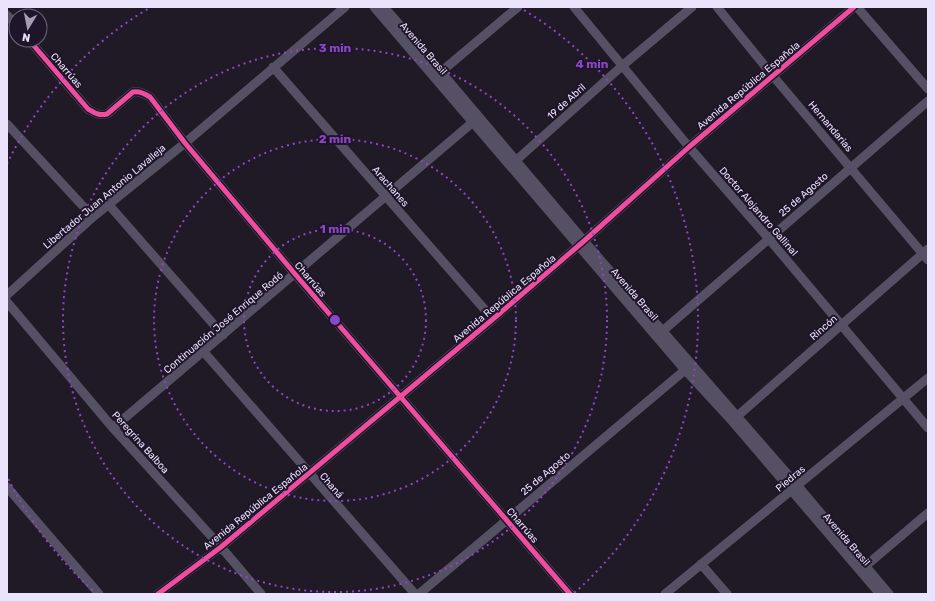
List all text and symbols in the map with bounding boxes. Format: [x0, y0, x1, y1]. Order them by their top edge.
north arrow [8, 8, 48, 48]
street label: Avenida Brasil [397, 20, 449, 77]
text: N [21, 30, 31, 44]
street label: Avenida República Española [695, 39, 802, 132]
text: 3 min [319, 41, 352, 55]
street label: Charrúas [48, 51, 85, 91]
text: 4 min [576, 57, 609, 71]
street label: 19 de Abril [545, 81, 588, 122]
street label: Hernandarias [806, 99, 855, 154]
text: 2 min [319, 132, 352, 146]
street label: Libertador Juan Antonio Lavalleja [41, 142, 168, 252]
street label: Arachanes [369, 164, 411, 209]
street label: Doctor Alejandro Gallinal [716, 165, 800, 259]
street label: 25 de Agosto [777, 170, 831, 219]
text: 1 min [320, 222, 351, 236]
street label: Avenida República Española [451, 252, 558, 345]
street label: Charrúas [292, 260, 329, 300]
street label: Avenida Brasil [608, 266, 660, 323]
street label: Continuación José Enrique Rodó [162, 269, 286, 376]
centre of rings [328, 313, 342, 327]
street label: Rincón [808, 313, 840, 343]
street label: Peregrina Balboa [109, 409, 171, 476]
street label: 25 de Agosto [518, 449, 573, 498]
street label: Avenida República Española [201, 461, 310, 553]
street label: Piedras [773, 463, 808, 495]
street label: Chaná [317, 470, 346, 501]
street label: Charrúas [504, 506, 541, 546]
street label: Avenida Brasil [820, 511, 872, 568]

